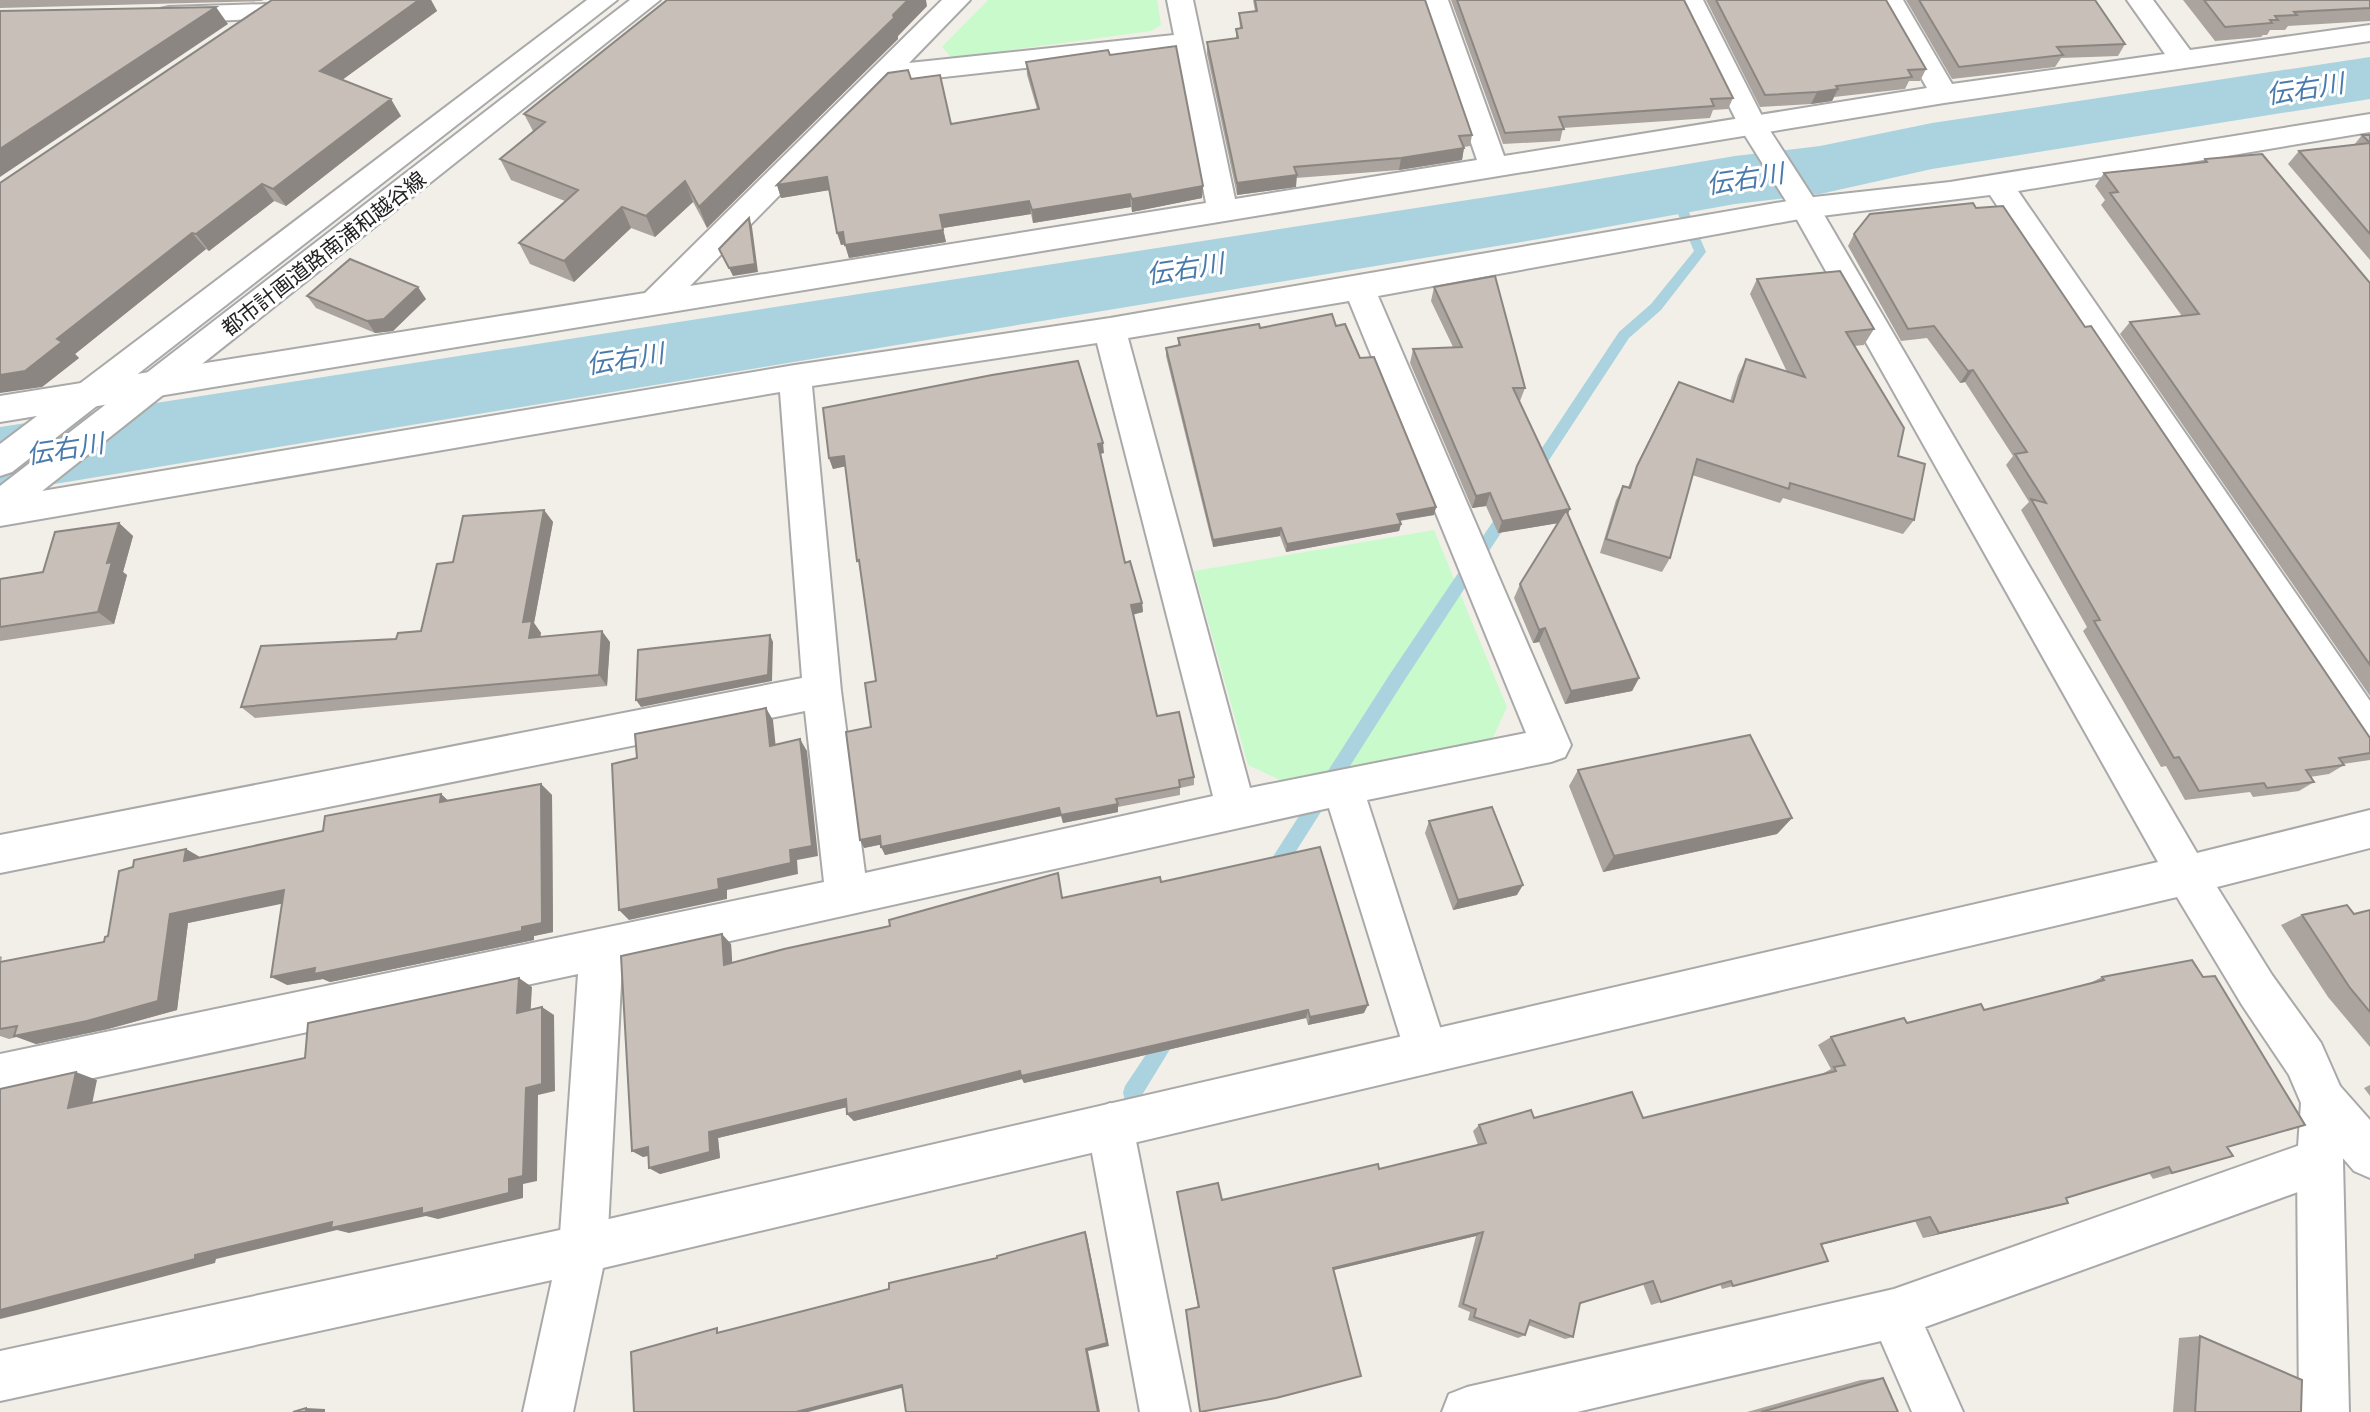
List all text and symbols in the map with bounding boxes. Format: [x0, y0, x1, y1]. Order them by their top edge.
water label: 伝右川 [2264, 66, 2349, 112]
water label: 伝右川 [1704, 156, 1789, 202]
street label: 都市計画道路南浦和越谷線 [216, 165, 432, 343]
water label: 伝右川 [1144, 246, 1229, 292]
water label: 伝右川 [584, 336, 669, 382]
water label: 伝右川 [24, 426, 109, 472]

